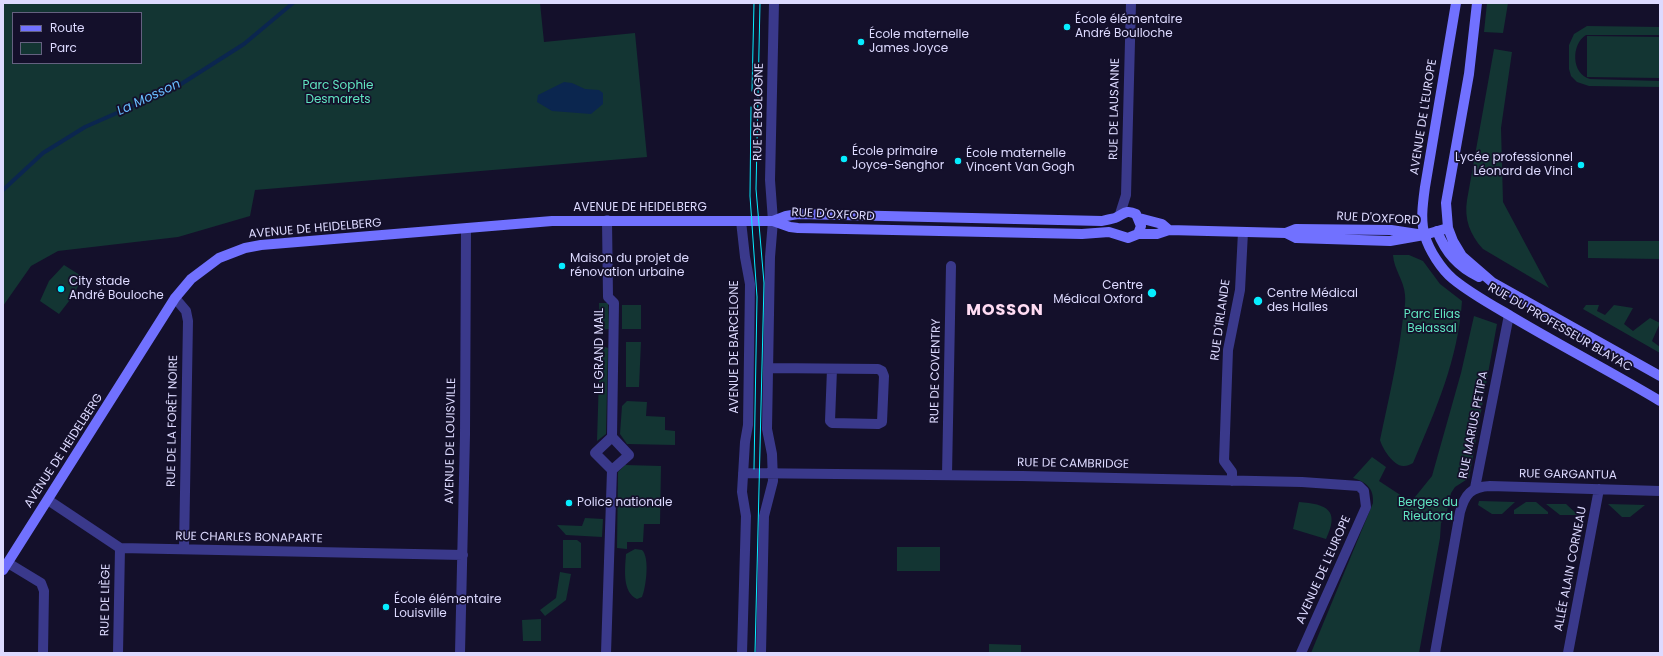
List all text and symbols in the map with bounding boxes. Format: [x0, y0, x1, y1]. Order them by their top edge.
legend [12, 12, 142, 64]
place label: École élémentaire André Boulloche [1075, 13, 1182, 41]
text: Route [50, 19, 84, 36]
marker: École élémentaire André Boulloche [1062, 22, 1072, 32]
place label: École maternelle James Joyce [869, 28, 969, 56]
marker: École maternelle James Joyce [856, 37, 866, 47]
text: Parc [50, 39, 77, 56]
street label: RUE DE LAUSANNE [1107, 58, 1123, 160]
street label: AVENUE DE L'EUROPE [1408, 58, 1440, 176]
street label: RUE DE BOLOGNE [751, 63, 767, 161]
water label: La Mosson [115, 77, 183, 119]
park label: Parc Sophie Desmarets [303, 79, 373, 107]
place label: École primaire Joyce-Senghor [852, 145, 944, 173]
place label: École maternelle Vincent Van Gogh [966, 147, 1075, 175]
place label: Lycée professionnel Léonard de Vinci [1455, 151, 1573, 179]
marker: École primaire Joyce-Senghor [839, 154, 849, 164]
marker: École maternelle Vincent Van Gogh [953, 156, 963, 166]
marker: Lycée professionnel Léonard de Vinci [1576, 160, 1586, 170]
street label: AVENUE DE HEIDELBERG [573, 201, 707, 215]
street label: RUE D'OXFORD [791, 206, 875, 224]
street label: RUE D'OXFORD [1336, 210, 1420, 228]
street label: AVENUE DE HEIDELBERG [248, 216, 382, 242]
place label: Maison du projet de rénovation urbaine [570, 252, 689, 280]
marker: Maison du projet de rénovation urbaine [557, 261, 567, 271]
place label: City stade André Bouloche [69, 275, 164, 303]
place label: Centre Médical Oxford [1053, 279, 1143, 307]
street label: RUE D'IRLANDE [1208, 279, 1234, 361]
street label: AVENUE DE BARCELONE [728, 280, 742, 414]
street label: RUE DU PROFESSEUR BLAYAC [1485, 281, 1635, 375]
marker: City stade André Bouloche [56, 284, 66, 294]
marker: Centre Médical Oxford [1146, 287, 1158, 299]
place label: Centre Médical des Halles [1267, 287, 1358, 315]
marker: Centre Médical des Halles [1252, 295, 1264, 307]
district label: MOSSON [966, 301, 1044, 321]
street label: LE GRAND MAIL [593, 308, 607, 394]
park label: Parc Elias Belassal [1404, 308, 1460, 336]
street label: RUE DE COVENTRY [928, 318, 944, 424]
street label: RUE DE LA FORÊT NOIRE [165, 355, 181, 487]
street label: RUE MARIUS PETIPA [1456, 370, 1492, 480]
street label: AVENUE DE LOUISVILLE [443, 378, 459, 504]
street label: AVENUE DE HEIDELBERG [22, 391, 106, 511]
street label: RUE DE CAMBRIDGE [1017, 456, 1129, 472]
street label: RUE GARGANTUA [1519, 467, 1617, 483]
place label: Police nationale [577, 496, 672, 510]
park label: Berges du Rieutord [1398, 496, 1458, 524]
marker: Police nationale [564, 498, 574, 508]
street label: ALLÉE ALAIN CORNEAU [1552, 505, 1590, 633]
street label: AVENUE DE L'EUROPE [1294, 514, 1354, 626]
street label: RUE CHARLES BONAPARTE [175, 530, 323, 546]
street label: RUE DE LIÈGE [98, 564, 114, 636]
place label: École élémentaire Louisville [394, 593, 501, 621]
marker: École élémentaire Louisville [381, 602, 391, 612]

